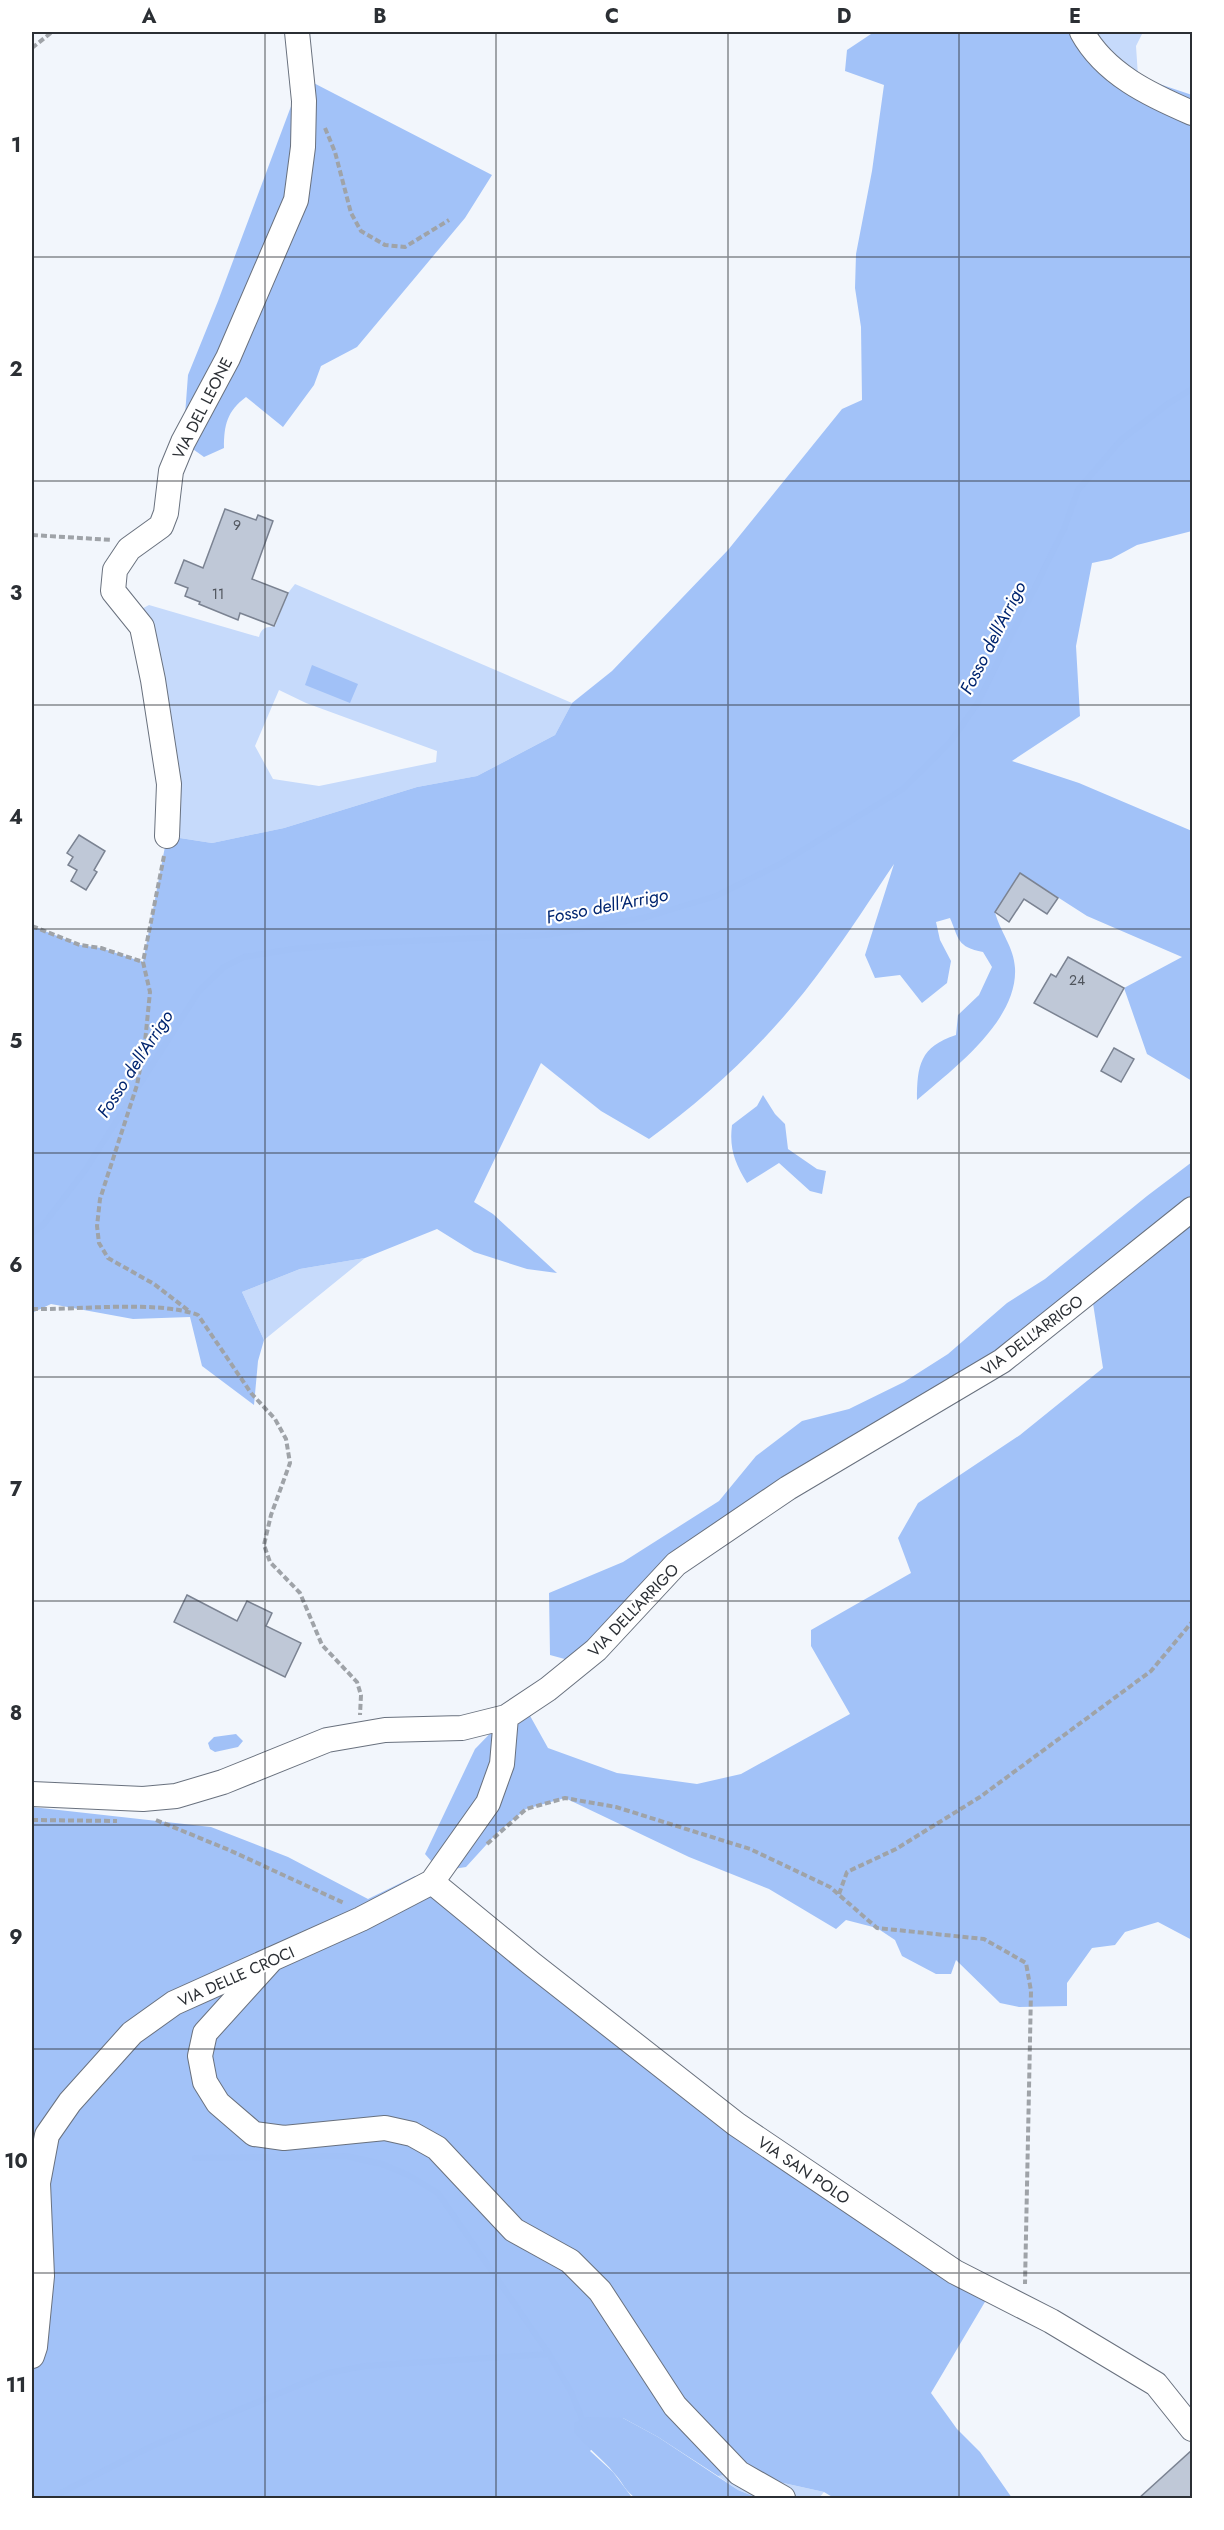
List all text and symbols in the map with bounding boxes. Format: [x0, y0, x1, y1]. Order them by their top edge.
text: A [141, 2, 157, 31]
text: B [373, 2, 387, 31]
text: C [605, 2, 619, 31]
text: D [837, 2, 851, 31]
text: E [1069, 2, 1081, 31]
text: 1 [11, 131, 21, 160]
street label: VIA DEL LEONE [167, 353, 238, 463]
text: 2 [9, 355, 23, 384]
house number: 9 [233, 515, 241, 535]
water label: Fosso dell'Arrigo [953, 577, 1033, 699]
text: 3 [10, 579, 22, 608]
house number: 11 [212, 584, 224, 604]
text: 4 [9, 803, 23, 832]
water label: Fosso dell'Arrigo [544, 881, 671, 931]
house number: 24 [1069, 970, 1085, 990]
water label: Fosso dell'Arrigo [90, 1005, 180, 1123]
text: 5 [10, 1027, 23, 1056]
text: 6 [9, 1251, 23, 1280]
street label: VIA DELL'ARRIGO [977, 1289, 1088, 1381]
text: 7 [10, 1475, 23, 1504]
street label: VIA DELL'ARRIGO [583, 1558, 684, 1662]
text: 8 [10, 1699, 22, 1728]
text: 9 [9, 1923, 23, 1952]
street label: VIA DELLE CROCI [174, 1941, 298, 2012]
street label: VIA SAN POLO [753, 2131, 855, 2210]
text: 10 [4, 2147, 28, 2176]
text: 11 [6, 2371, 26, 2400]

